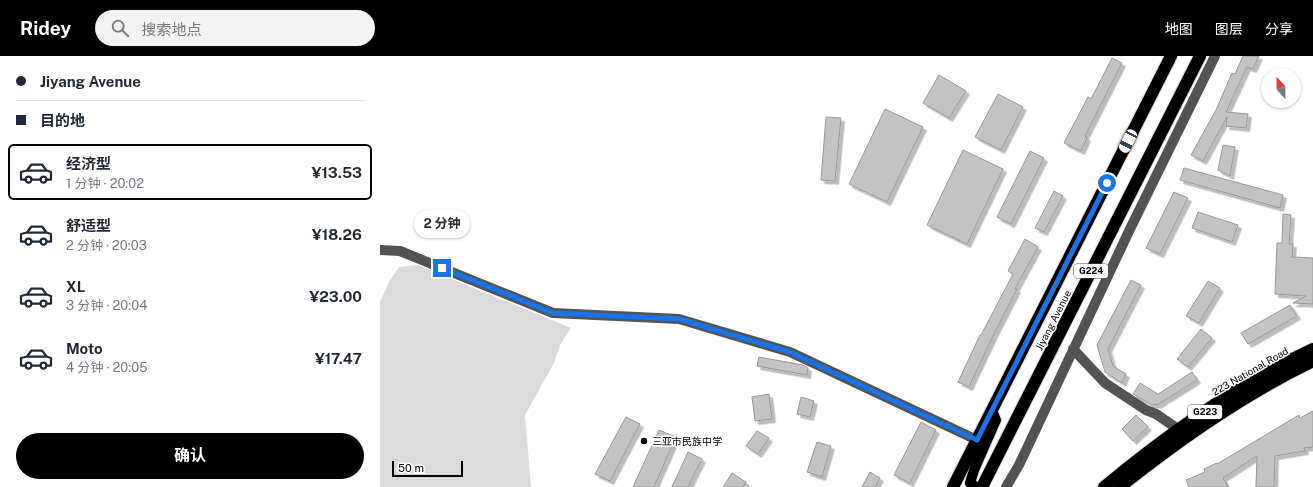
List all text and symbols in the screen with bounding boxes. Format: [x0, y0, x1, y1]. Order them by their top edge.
search box [95, 10, 375, 46]
text: Ridey [20, 17, 71, 39]
icon: search [109, 17, 131, 39]
text: 搜索地点 [141, 21, 201, 38]
text: 地图 [1165, 21, 1193, 37]
text: 图层 [1215, 21, 1243, 37]
text: 分享 [1265, 21, 1293, 37]
north arrow [1261, 68, 1301, 108]
map controls [1261, 68, 1301, 108]
text: Jiyang Avenue [40, 73, 141, 90]
text: 目的地 [40, 112, 85, 129]
car [1117, 128, 1139, 154]
icon: car [18, 154, 54, 190]
text: 经济型 [66, 155, 111, 172]
text: ¥13.53 [312, 164, 362, 181]
route start [1098, 174, 1116, 192]
text: 1 分钟 · 20:02 [66, 176, 144, 191]
callout: 2 分钟 [414, 210, 470, 238]
icon: car [18, 216, 54, 252]
text: 2 分钟 [423, 216, 461, 231]
text: 舒适型 [66, 217, 111, 234]
text: ¥18.26 [312, 226, 362, 243]
text: 2 分钟 · 20:03 [66, 238, 147, 253]
route end [433, 259, 451, 277]
road number: G224 [1074, 264, 1108, 278]
icon: car [18, 278, 54, 314]
text: XL [66, 278, 85, 295]
text: ¥23.00 [309, 288, 362, 305]
street label: Jiyang Avenue [1033, 288, 1073, 352]
text: 3 分钟 · 20:04 [66, 298, 147, 313]
icon: car [18, 340, 54, 376]
text: Moto [66, 340, 103, 357]
street label: 223 National Road [1210, 344, 1290, 398]
text: ¥17.47 [315, 350, 362, 367]
text: 4 分钟 · 20:05 [66, 360, 147, 375]
road number: G223 [1188, 405, 1222, 419]
button: 确认 [16, 433, 364, 479]
place label: 三亚市民族中学 [652, 435, 722, 447]
marker: 三亚市民族中学 [639, 436, 649, 446]
scale bar [392, 459, 463, 478]
text: 50 m [398, 462, 424, 474]

